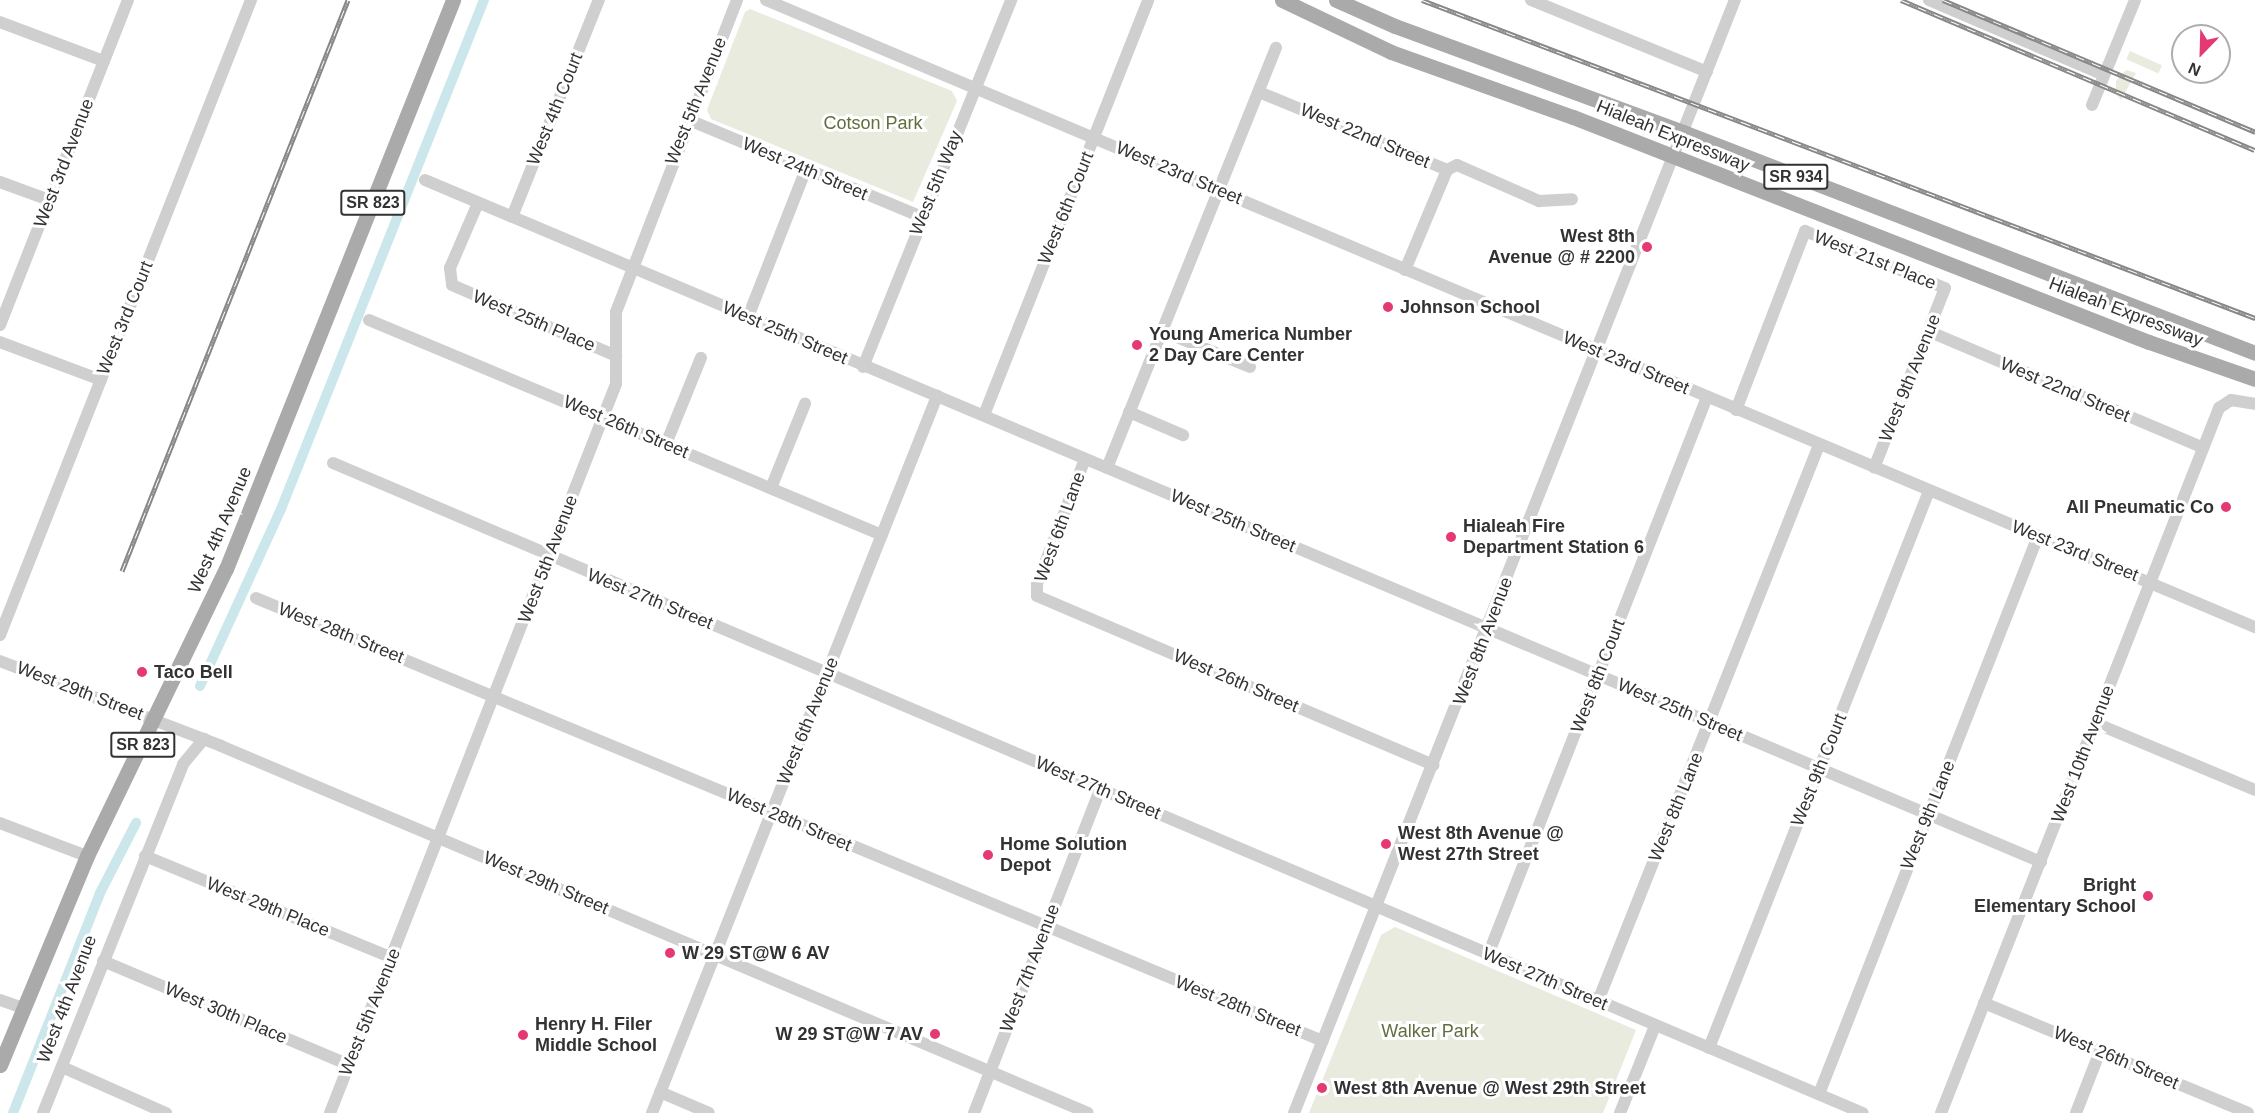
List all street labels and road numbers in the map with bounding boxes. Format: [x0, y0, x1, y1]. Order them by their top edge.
street label: West 5th Avenue [660, 34, 732, 168]
street label: West 4th Court [523, 49, 587, 169]
street label: West 3rd Avenue [29, 95, 99, 231]
street label: Hialeah Expressway [1593, 95, 1753, 177]
street label: West 22nd Street [1297, 99, 1433, 173]
street label: West 5th Way [905, 127, 967, 239]
street label: West 24th Street [739, 133, 871, 205]
street label: West 23rd Street [1113, 137, 1245, 209]
street label: West 6th Court [1034, 148, 1098, 268]
road number: SR 934 [1763, 164, 1829, 190]
road number: SR 823 [340, 190, 406, 216]
street label: West 21st Place [1811, 226, 1939, 294]
street label: West 3rd Court [92, 258, 158, 378]
street label: Hialeah Expressway [2046, 273, 2206, 351]
street label: West 25th Place [470, 286, 598, 356]
street label: West 25th Street [719, 297, 851, 369]
street label: West 9th Avenue [1874, 311, 1946, 445]
street label: West 23rd Street [1560, 327, 1692, 399]
street label: West 22nd Street [1997, 353, 2133, 427]
street label: West 26th Street [560, 391, 692, 463]
street label: West 4th Avenue [183, 463, 257, 597]
street label: West 6th Lane [1030, 469, 1090, 585]
street label: West 25th Street [1167, 485, 1299, 557]
street label: West 5th Avenue [513, 491, 583, 627]
street label: West 23rd Street [2008, 516, 2142, 586]
street label: West 27th Street [584, 564, 716, 634]
street label: West 8th Avenue [1448, 573, 1518, 709]
street label: West 28th Street [275, 598, 407, 668]
street label: West 8th Court [1566, 616, 1630, 736]
street label: West 26th Street [1170, 645, 1302, 717]
street label: West 6th Avenue [772, 654, 844, 788]
street label: West 29th Street [14, 657, 146, 725]
street label: West 25th Street [1614, 674, 1746, 746]
street label: West 10th Avenue [2047, 682, 2119, 826]
street label: West 9th Court [1787, 710, 1851, 830]
road number: SR 823 [110, 732, 176, 758]
street label: West 8th Lane [1644, 749, 1708, 865]
street label: West 27th Street [1032, 752, 1164, 824]
street label: West 9th Lane [1896, 757, 1960, 873]
street label: West 28th Street [723, 784, 855, 856]
street label: West 29th Street [480, 847, 612, 919]
street label: West 29th Place [203, 872, 333, 942]
street label: West 7th Avenue [995, 900, 1065, 1036]
street label: West 4th Avenue [32, 931, 102, 1067]
street label: West 27th Street [1479, 943, 1611, 1015]
street label: West 5th Avenue [334, 945, 406, 1079]
street label: West 28th Street [1172, 971, 1304, 1041]
street label: West 30th Place [162, 978, 290, 1048]
street label: West 26th Street [2050, 1022, 2182, 1094]

